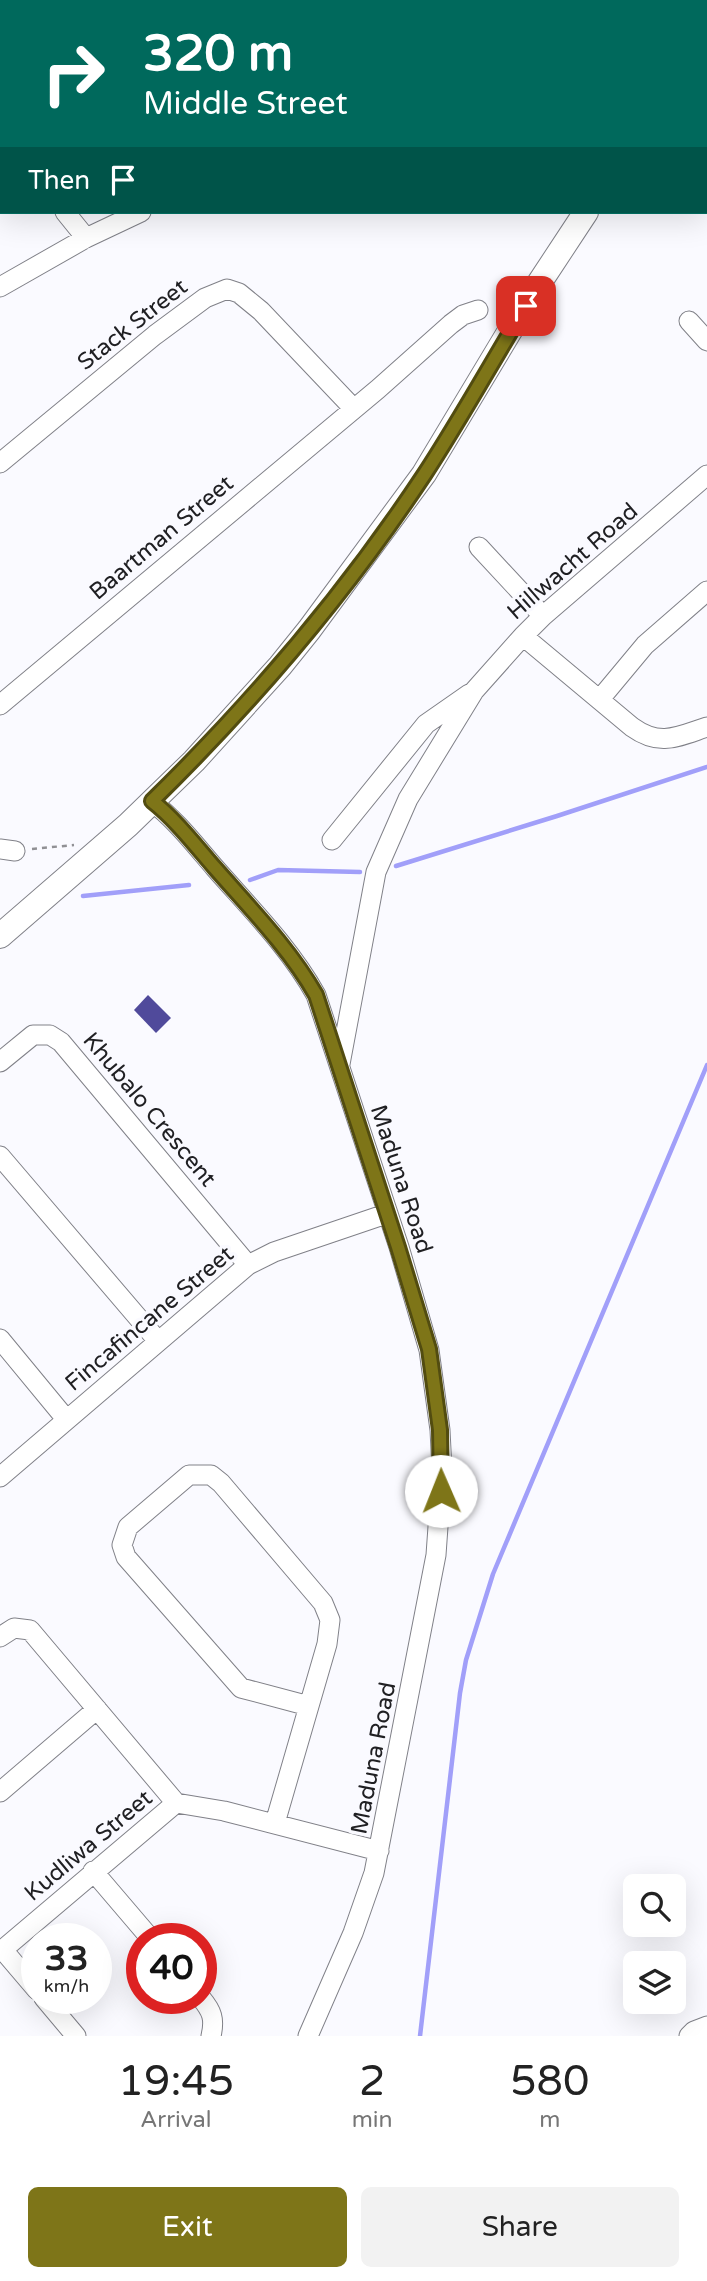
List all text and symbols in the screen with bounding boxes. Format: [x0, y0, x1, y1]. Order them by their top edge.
text: 320 m [143, 25, 293, 84]
icon: right [28, 28, 119, 119]
text: Middle Street [143, 85, 348, 123]
icon: arrive [104, 161, 142, 199]
text: Then [28, 165, 90, 196]
street label: Stack Street [72, 273, 193, 376]
pin [496, 276, 556, 336]
icon: arrive [507, 287, 545, 325]
street label: Baartman Street [84, 469, 239, 606]
street label: Hillwacht Road [502, 497, 644, 626]
street label: Khubalo Crescent [77, 1027, 222, 1193]
street label: Maduna Road [364, 1102, 438, 1257]
street label: Fincafincane Street [60, 1240, 240, 1397]
position arrow [404, 1454, 478, 1528]
street label: Maduna Road [346, 1680, 402, 1837]
street label: Kudliwa Street [19, 1784, 158, 1907]
map controls [623, 1874, 686, 2014]
button: search [623, 1874, 686, 1937]
speed limit sign: 40 [126, 1923, 217, 2014]
text: 33 [45, 1938, 88, 1980]
button: layers [623, 1951, 686, 2014]
text: km/h [44, 1975, 89, 1997]
text: 19:45 [118, 2056, 234, 2107]
text: 2 [359, 2056, 385, 2107]
text: 580 [510, 2056, 589, 2107]
text: Arrival [140, 2106, 211, 2134]
text: min [352, 2106, 393, 2134]
text: m [539, 2106, 560, 2134]
button: Exit [28, 2187, 347, 2267]
button: Share [361, 2187, 679, 2267]

